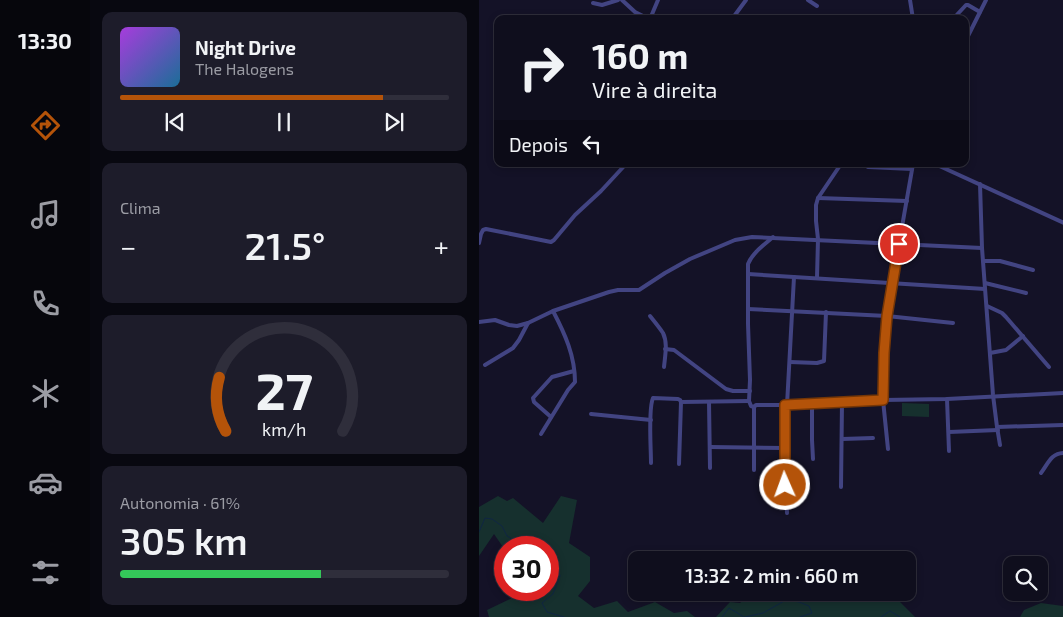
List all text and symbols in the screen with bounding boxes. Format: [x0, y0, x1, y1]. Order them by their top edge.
text: 13:30 [18, 27, 72, 53]
text: 160 m [592, 34, 688, 76]
icon: right [509, 35, 574, 100]
text: Night Drive [195, 36, 296, 59]
text: The Halogens [195, 59, 294, 78]
text: Vire à direita [592, 76, 717, 102]
icon: directions [28, 108, 63, 143]
icon: previous [161, 108, 189, 136]
icon: pause [270, 108, 298, 136]
icon: next [380, 108, 408, 136]
icon: left [578, 130, 606, 158]
text: Depois [509, 133, 568, 156]
icon: music [28, 197, 63, 232]
text: Clima [120, 198, 161, 217]
text: 21.5° [245, 222, 325, 268]
pin [878, 223, 920, 265]
text: − [120, 229, 136, 263]
text: + [434, 229, 449, 263]
icon: arrive [885, 230, 913, 258]
icon: phone [28, 286, 63, 321]
text: 27 [256, 358, 313, 420]
icon: climate [28, 376, 63, 411]
text: km/h [262, 418, 307, 440]
position arrow [758, 458, 810, 510]
icon: car [28, 465, 63, 500]
text: Autonomia · 61% [120, 493, 240, 512]
text: 305 km [120, 517, 248, 563]
speed limit sign: 30 [494, 536, 559, 601]
icon: filters [28, 555, 63, 590]
map controls [1003, 556, 1048, 601]
button: search [1003, 556, 1048, 601]
text: 13:32 · 2 min · 660 m [685, 564, 859, 587]

